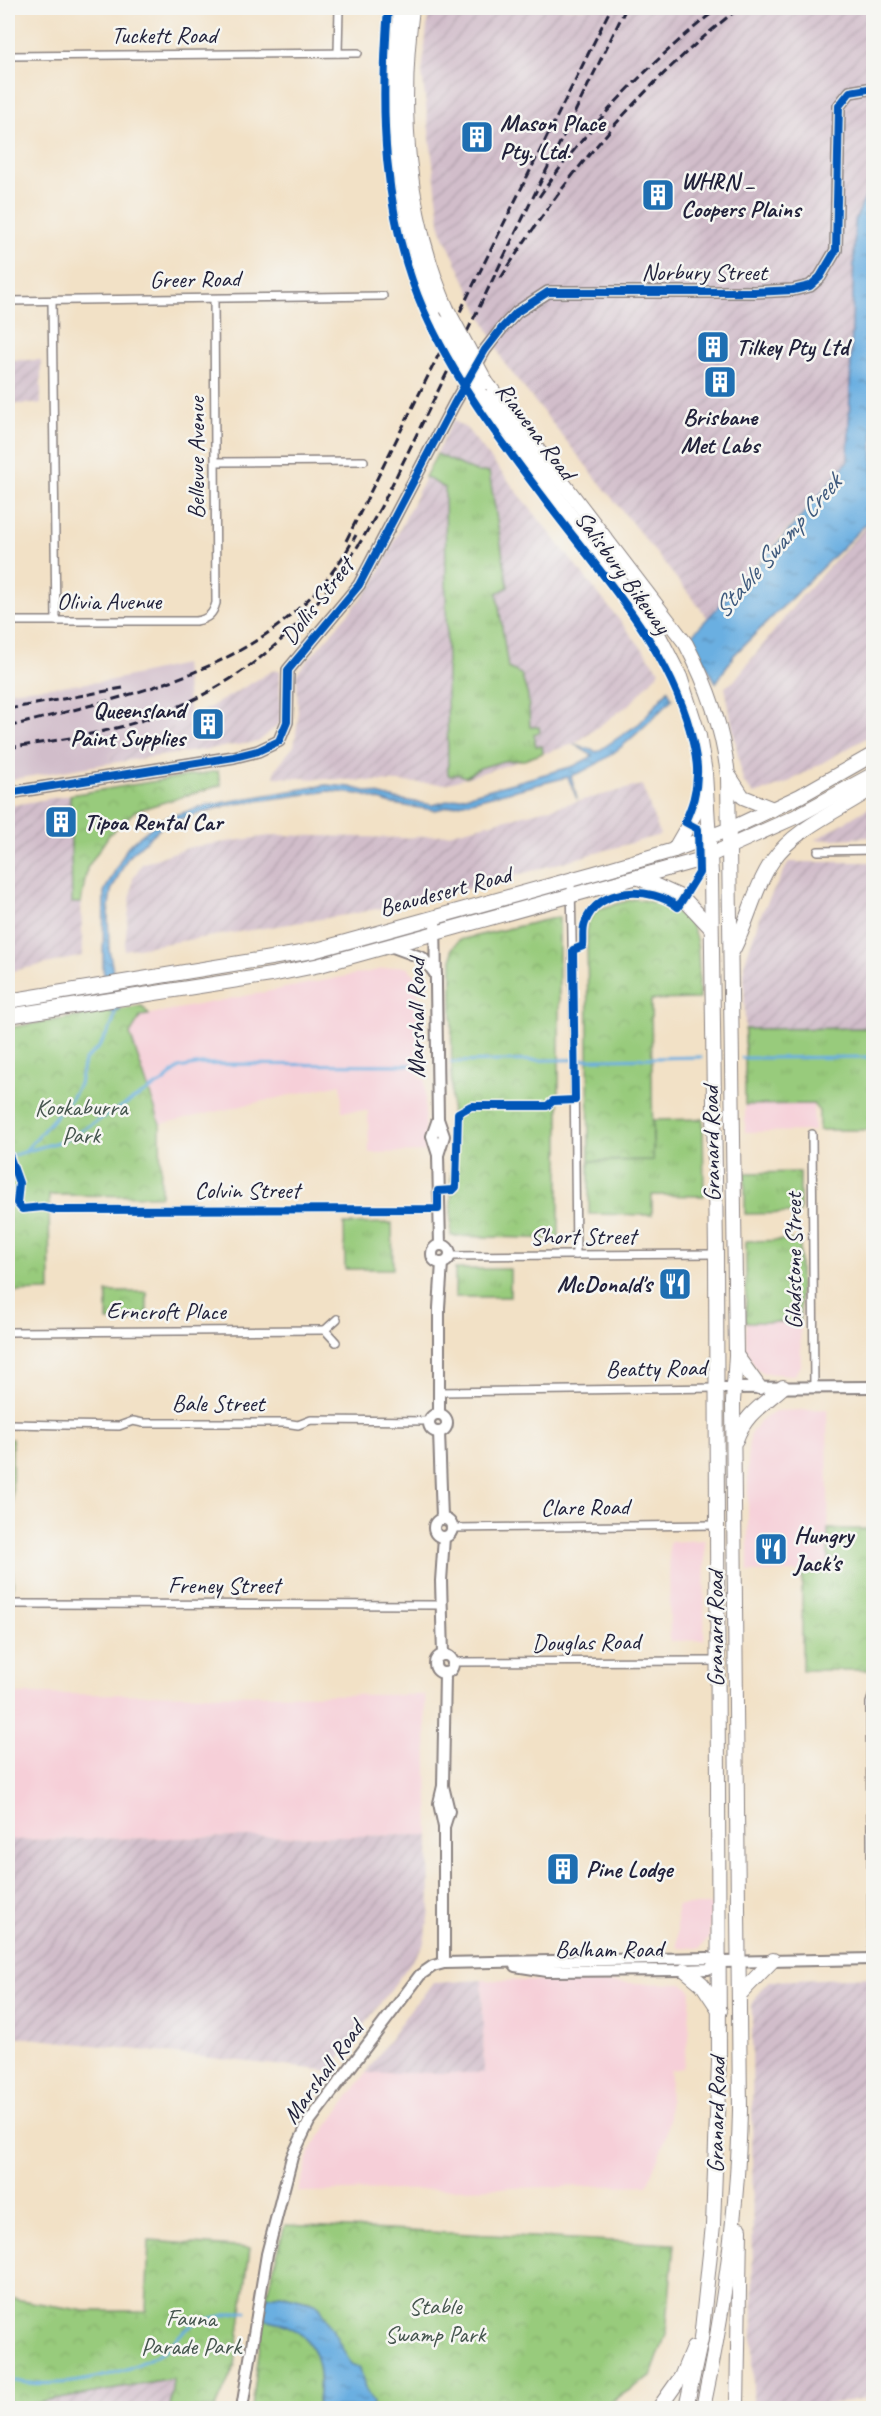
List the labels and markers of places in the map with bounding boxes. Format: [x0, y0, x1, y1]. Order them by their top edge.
place label: Mason Place Pty. Ltd. [500, 108, 607, 166]
building icon: Mason Place Pty. Ltd. [459, 119, 495, 155]
place label: WHRN _ Coopers Plains [681, 166, 803, 224]
building icon: WHRN _ Coopers Plains [640, 177, 676, 213]
building icon: Tilkey Pty Ltd [695, 329, 731, 365]
place label: Tilkey Pty Ltd [736, 332, 853, 362]
building icon: Brisbane Met Labs [702, 364, 738, 400]
place label: Brisbane Met Labs [681, 402, 762, 460]
place label: Queensland Paint Supplies [70, 695, 189, 753]
building icon: Queensland Paint Supplies [190, 706, 226, 742]
building icon: Tipoa Rental Car [43, 804, 79, 840]
place label: Tipoa Rental Car [84, 807, 225, 837]
restaurant icon: McDonald's [657, 1266, 693, 1302]
place label: McDonald's [557, 1269, 655, 1299]
place label: Hungry Jack's [792, 1520, 856, 1578]
restaurant icon: Hungry Jack's [753, 1531, 789, 1567]
building icon: Pine Lodge [545, 1851, 581, 1887]
place label: Pine Lodge [586, 1854, 674, 1884]

